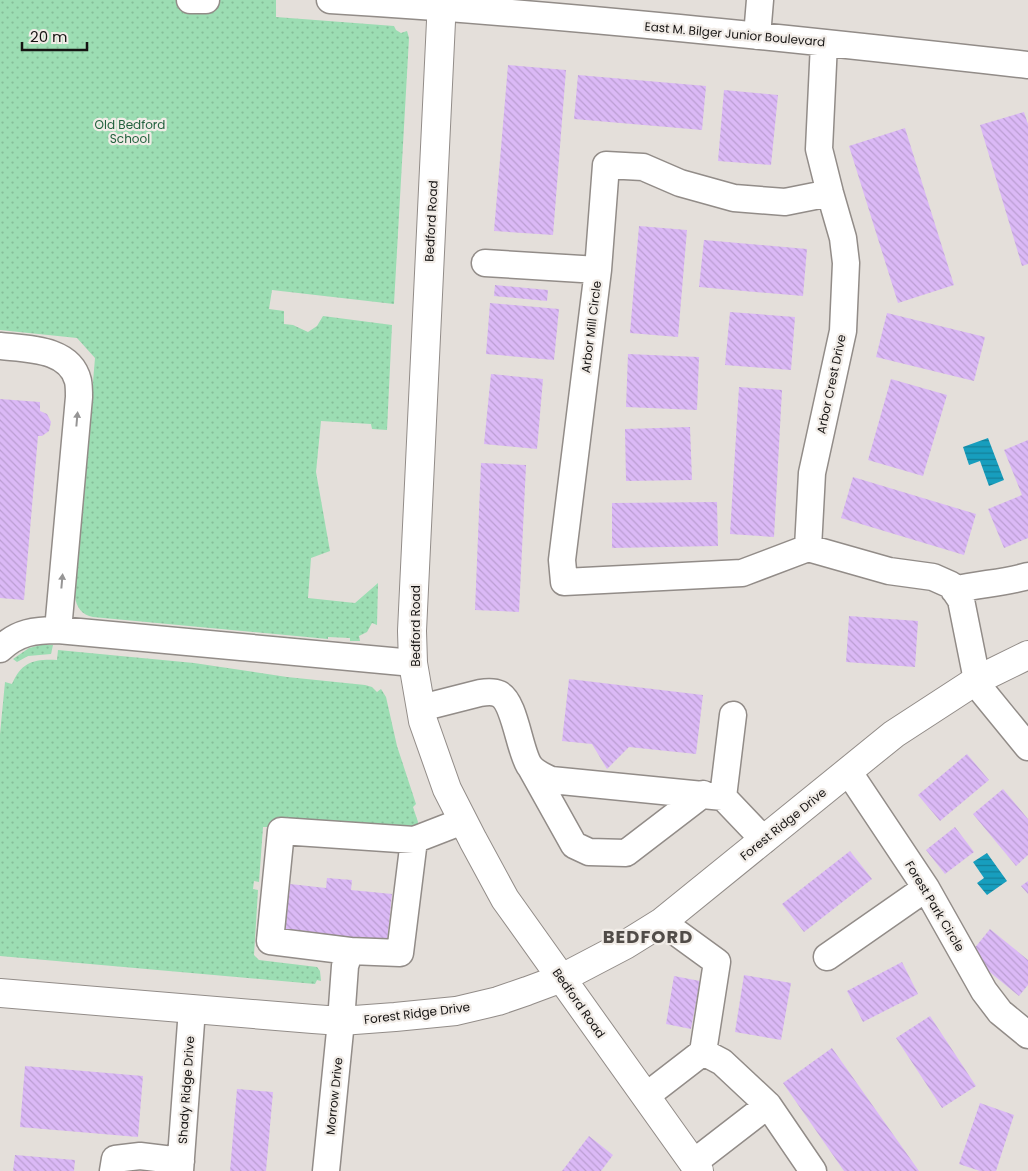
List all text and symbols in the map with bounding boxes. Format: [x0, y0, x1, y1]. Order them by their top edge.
street label: East M. Bilger Junior Boulevard [644, 18, 826, 50]
scale bar [22, 20, 88, 52]
text: 20 m [30, 26, 68, 47]
park label: Old Bedford School [95, 116, 165, 147]
street label: Bedford Road [420, 180, 442, 262]
street label: Arbor Mill Circle [577, 280, 605, 374]
street label: Arbor Crest Drive [812, 333, 850, 435]
one-way arrow [73, 411, 81, 427]
one-way arrow [59, 573, 67, 589]
street label: Bedford Road [407, 585, 424, 667]
street label: Forest Ridge Drive [736, 784, 830, 864]
street label: Forest Park Circle [901, 858, 969, 954]
district label: BEDFORD [603, 924, 693, 949]
street label: Bedford Road [549, 965, 609, 1041]
street label: Forest Ridge Drive [363, 998, 471, 1028]
street label: Shady Ridge Drive [174, 1035, 198, 1145]
street label: Morrow Drive [321, 1056, 347, 1136]

